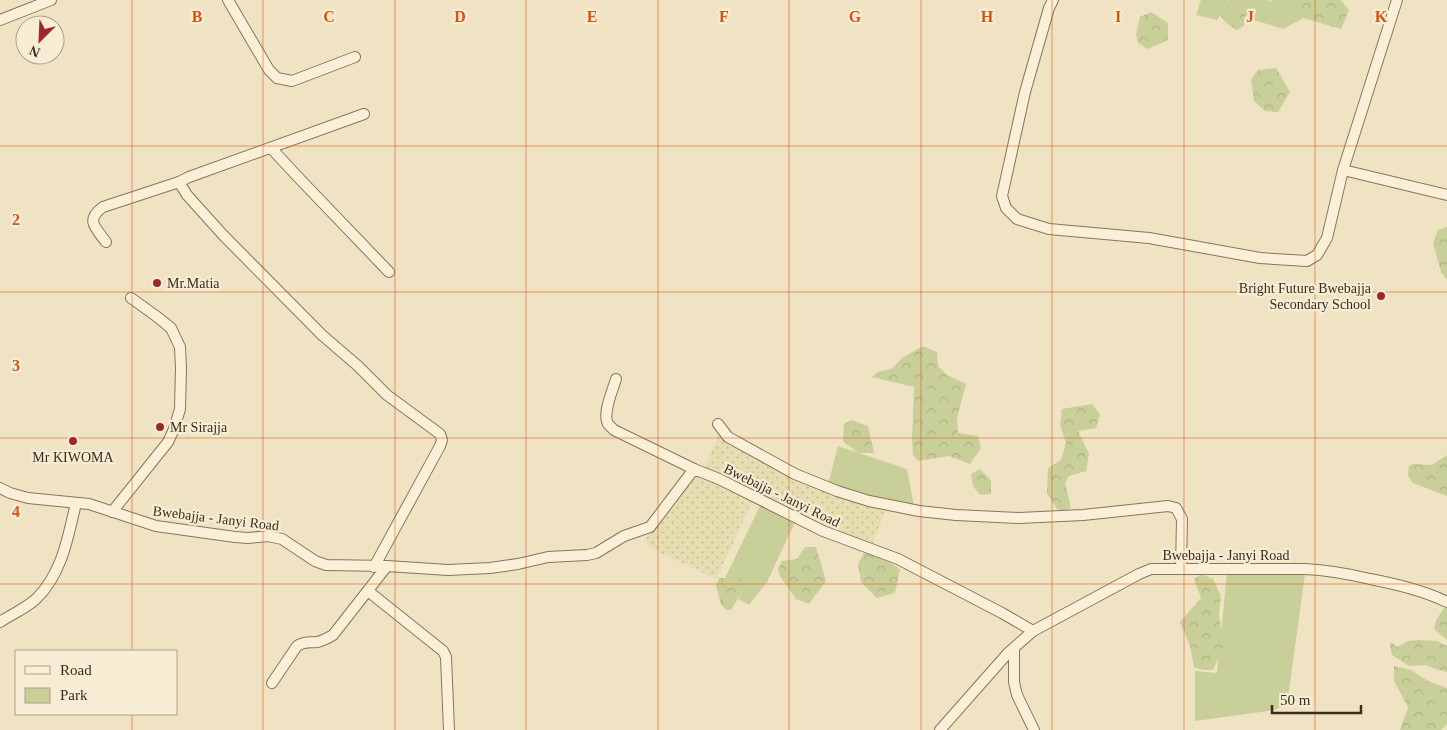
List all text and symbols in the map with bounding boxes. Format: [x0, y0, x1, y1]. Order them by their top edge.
text: B [192, 8, 203, 25]
text: C [323, 8, 335, 25]
text: D [454, 8, 466, 25]
text: E [587, 8, 597, 25]
text: F [719, 8, 729, 25]
text: G [849, 8, 862, 25]
text: H [981, 8, 994, 25]
text: I [1115, 8, 1121, 25]
text: J [1246, 8, 1254, 25]
text: K [1375, 8, 1388, 25]
north arrow [15, 15, 65, 65]
text: N [27, 43, 43, 60]
text: 2 [12, 211, 20, 228]
place label: Mr.Matia [167, 276, 220, 291]
marker: Mr.Matia [151, 277, 163, 289]
place label: Bright Future Bwebajja Secondary School [1239, 281, 1372, 312]
marker: Bright Future Bwebajja Secondary School [1375, 290, 1387, 302]
text: 3 [12, 357, 20, 374]
place label: Mr Sirajja [170, 420, 228, 435]
marker: Mr Sirajja [154, 421, 166, 433]
marker: Mr KIWOMA [67, 435, 79, 447]
place label: Mr KIWOMA [32, 450, 115, 465]
street label: Bwebajja - Janyi Road [721, 461, 842, 530]
text: 4 [12, 503, 20, 520]
street label: Bwebajja - Janyi Road [152, 503, 280, 534]
street label: Bwebajja - Janyi Road [1162, 548, 1290, 563]
legend [15, 650, 178, 715]
text: Road [60, 662, 92, 678]
scale bar [1272, 682, 1361, 714]
text: Park [60, 687, 88, 703]
text: 50 m [1280, 692, 1311, 708]

